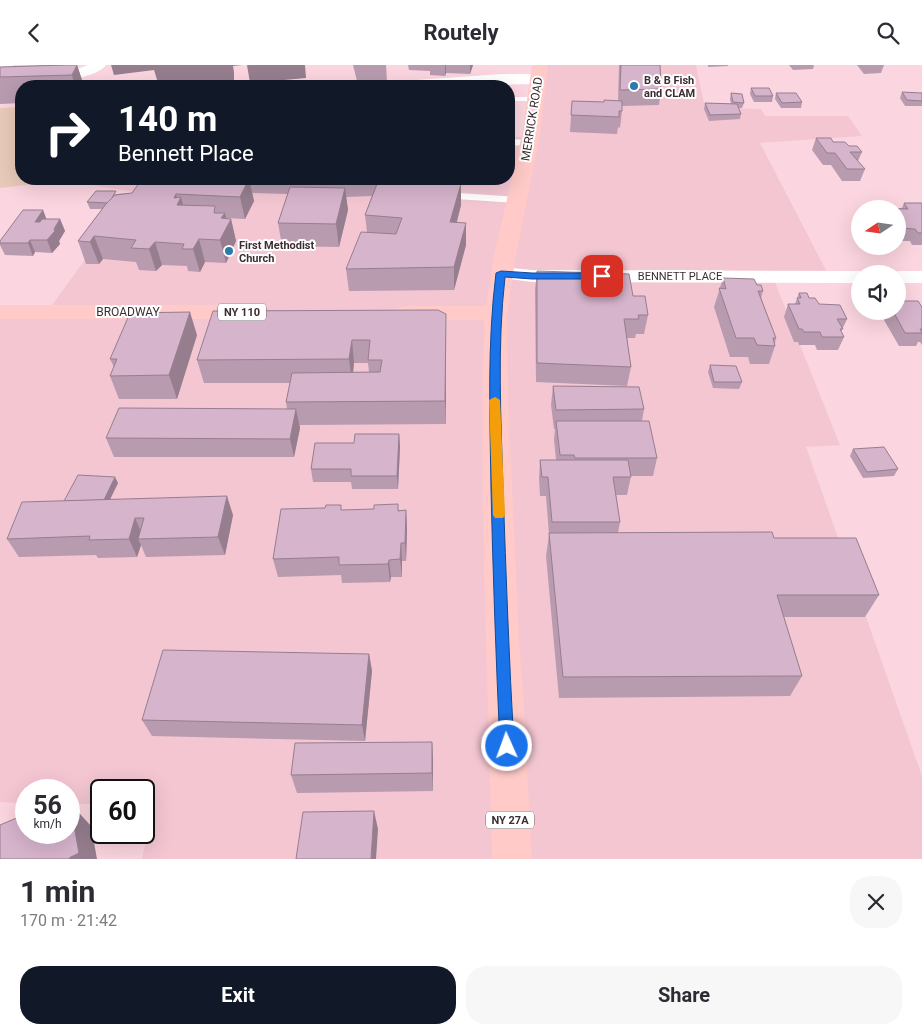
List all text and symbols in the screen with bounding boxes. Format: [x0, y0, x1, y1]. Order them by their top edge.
icon: back [20, 19, 48, 47]
icon: search [874, 19, 902, 47]
text: Routely [423, 20, 499, 45]
place label: B & B Fish and CLAM [644, 74, 695, 100]
street label: MERRICK ROAD [518, 76, 546, 162]
marker: B & B Fish and CLAM [628, 80, 640, 92]
text: 140 m [118, 99, 217, 140]
icon: right [35, 100, 100, 165]
text: Bennett Place [118, 141, 254, 166]
north arrow [851, 200, 906, 255]
map controls [851, 200, 906, 320]
place label: First Methodist Church [239, 239, 315, 265]
marker: First Methodist Church [223, 245, 235, 257]
pin [581, 255, 623, 297]
icon: arrive [588, 262, 616, 290]
button: sound [851, 265, 906, 320]
street label: BENNETT PLACE [638, 270, 722, 283]
road number: NY 110 [218, 303, 266, 321]
street label: BROADWAY [96, 305, 161, 319]
position arrow [480, 719, 532, 771]
speed limit sign: 60 [90, 779, 155, 844]
text: 56 [33, 791, 62, 820]
road number: NY 27A [486, 811, 534, 829]
text: km/h [33, 817, 62, 831]
text: 1 min [20, 874, 95, 909]
button: close [850, 876, 902, 928]
text: 170 m · 21:42 [20, 911, 117, 930]
button: Exit [20, 966, 456, 1024]
button: Share [466, 966, 902, 1024]

